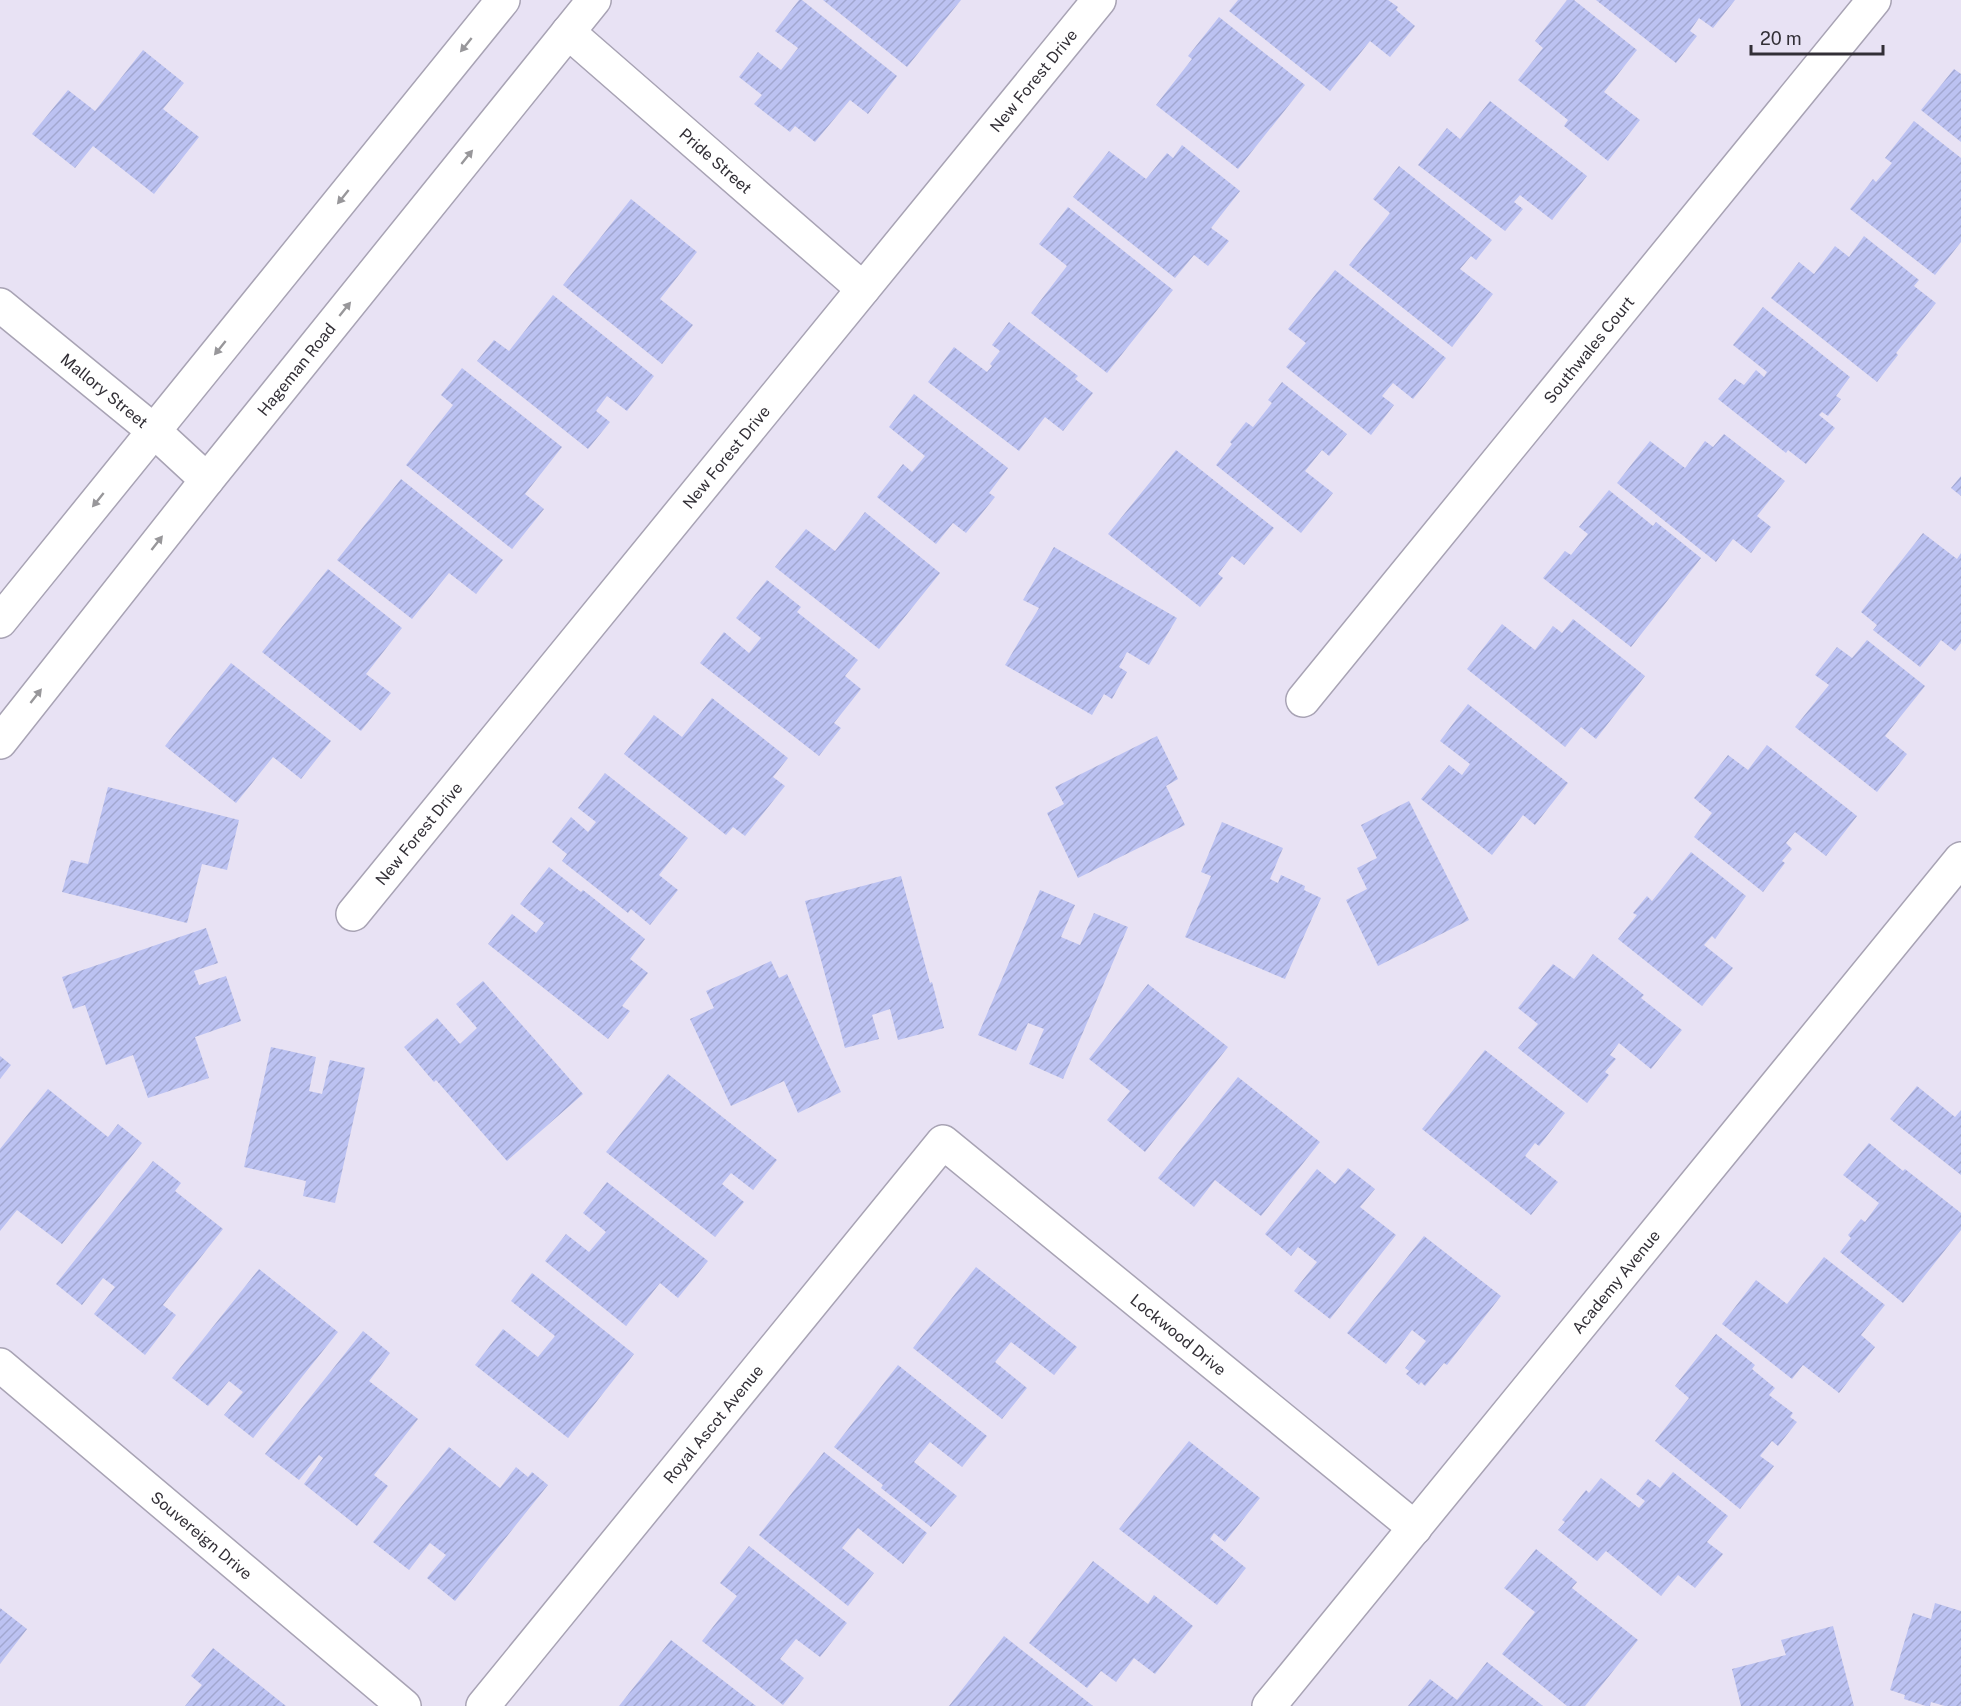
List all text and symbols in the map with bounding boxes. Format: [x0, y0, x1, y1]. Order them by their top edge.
scale bar [1751, 18, 1883, 56]
street label: New Forest Drive [986, 25, 1081, 136]
text: 20 m [1760, 28, 1802, 49]
one-way arrow [461, 38, 473, 53]
street label: Pride Street [676, 124, 756, 197]
one-way arrow [461, 149, 474, 165]
one-way arrow [337, 189, 350, 205]
street label: Southwales Court [1539, 292, 1638, 407]
one-way arrow [338, 301, 351, 317]
street label: Hageman Road [253, 319, 339, 420]
one-way arrow [214, 340, 227, 356]
street label: Mallory Street [57, 349, 152, 432]
street label: New Forest Drive [679, 402, 774, 512]
one-way arrow [91, 492, 104, 508]
one-way arrow [150, 535, 163, 551]
one-way arrow [30, 688, 43, 704]
street label: New Forest Drive [371, 778, 466, 889]
street label: Academy Avenue [1568, 1226, 1664, 1337]
street label: Lockwood Drive [1127, 1290, 1230, 1379]
street label: Royal Ascot Avenue [659, 1361, 767, 1487]
street label: Souvereign Drive [147, 1487, 256, 1583]

